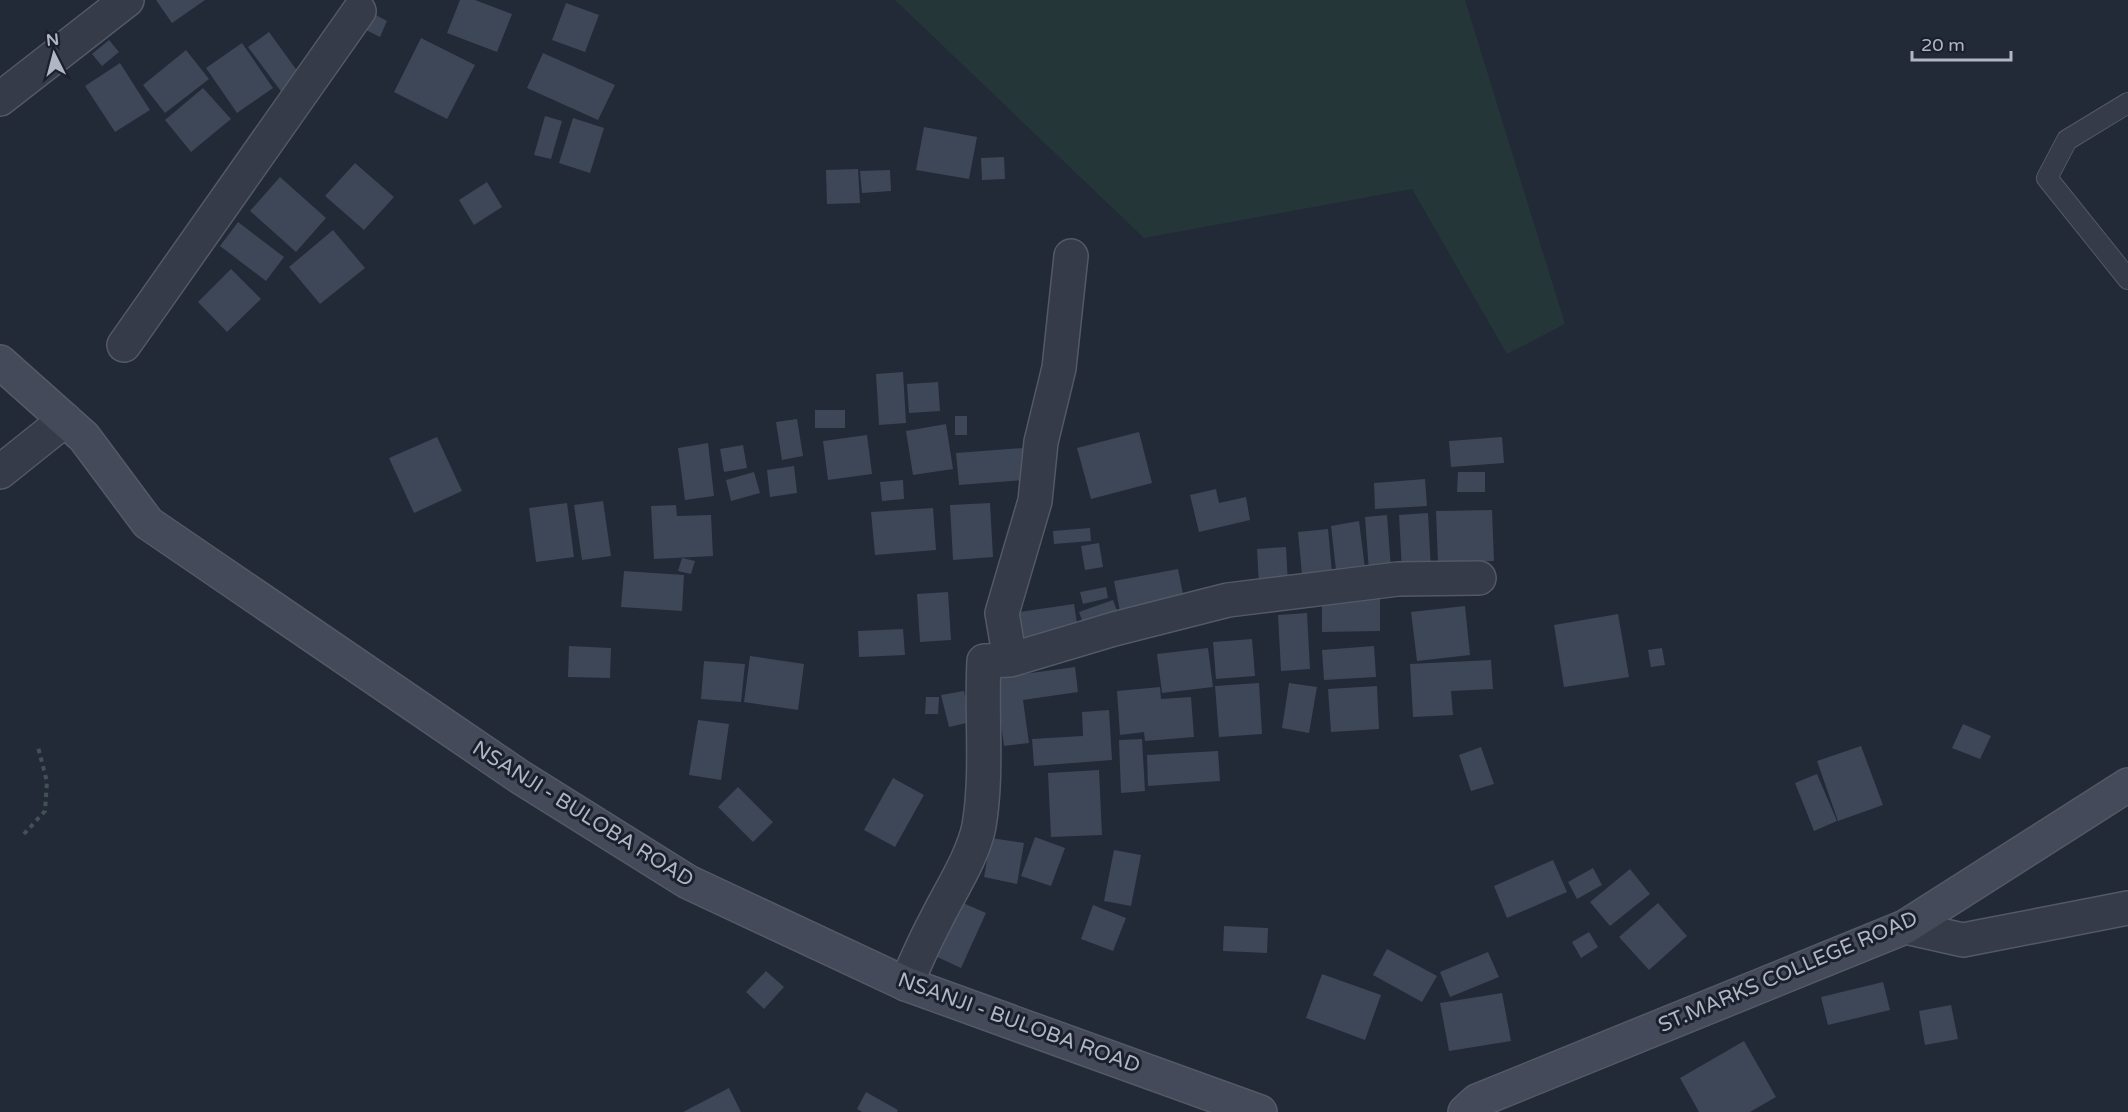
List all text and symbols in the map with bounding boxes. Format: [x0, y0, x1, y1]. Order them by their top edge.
north arrow [24, 24, 84, 84]
scale bar [1912, 24, 2011, 62]
text: N [45, 29, 60, 51]
text: 20 m [1921, 34, 1965, 56]
street label: NSANJI - BULOBA ROAD [468, 736, 698, 892]
street label: ST.MARKS COLLEGE ROAD [1655, 906, 1921, 1038]
street label: NSANJI - BULOBA ROAD [894, 967, 1144, 1079]

